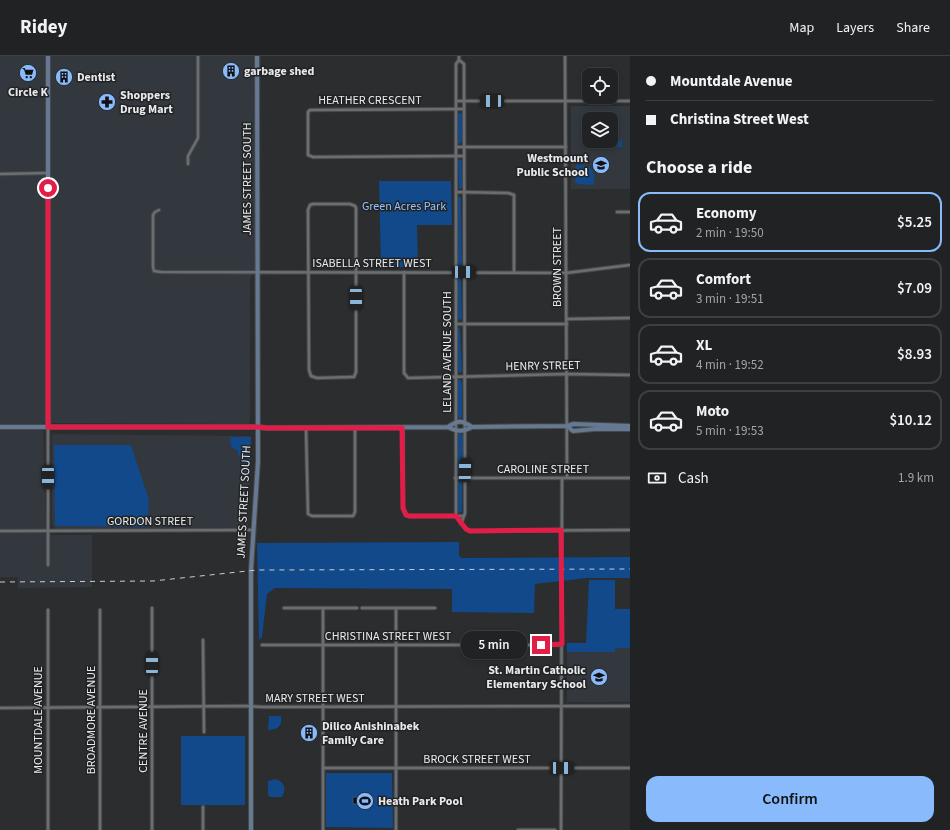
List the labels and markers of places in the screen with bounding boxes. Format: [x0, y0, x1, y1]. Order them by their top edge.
building icon: garbage shed [221, 61, 241, 81]
supermarket icon: Circle K [18, 63, 38, 83]
place label: garbage shed [244, 63, 315, 80]
building icon: Dentist [54, 67, 74, 87]
place label: Dentist [77, 69, 116, 86]
place label: Circle K [8, 84, 49, 101]
place label: Shoppers Drug Mart [120, 87, 173, 118]
pharmacy icon: Shoppers Drug Mart [97, 92, 117, 112]
place label: Westmount Public School [517, 150, 589, 181]
school or university icon: Westmount Public School [591, 155, 611, 175]
place label: St. Martin Catholic Elementary School [486, 662, 587, 693]
school or university icon: St. Martin Catholic Elementary School [589, 667, 609, 687]
place label: Dilico Anishinabek Family Care [322, 718, 420, 749]
building icon: Dilico Anishinabek Family Care [299, 723, 319, 743]
sports icon: Heath Park Pool [355, 791, 375, 811]
place label: Heath Park Pool [378, 793, 463, 810]

